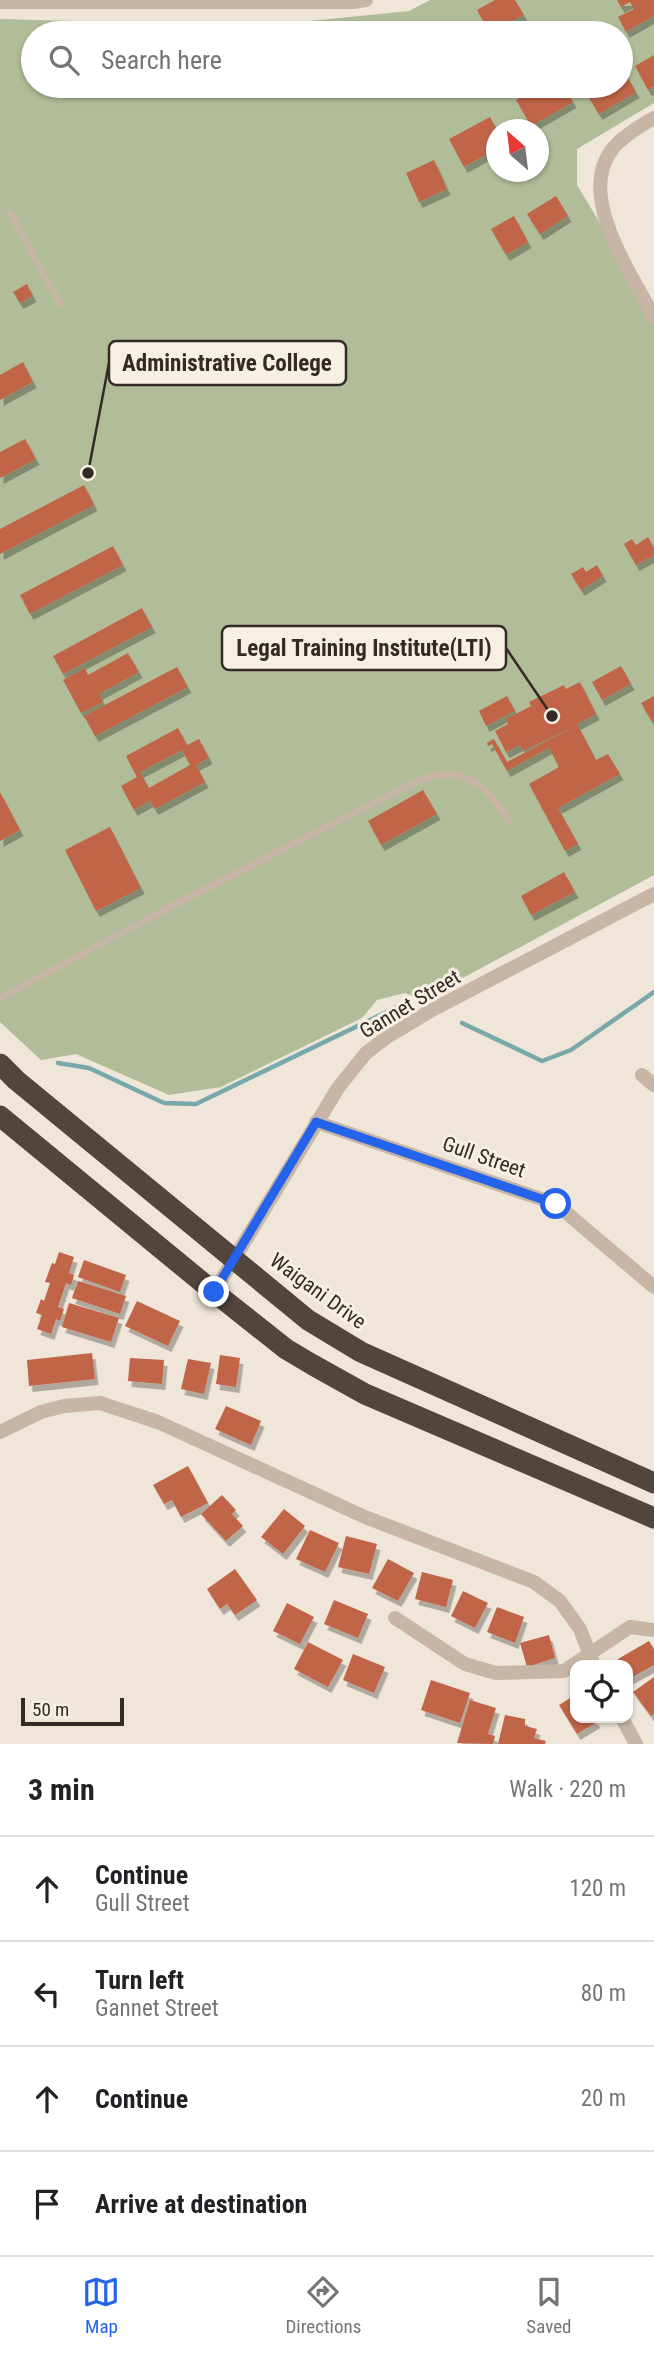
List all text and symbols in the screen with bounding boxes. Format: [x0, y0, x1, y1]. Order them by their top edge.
search box [21, 21, 633, 98]
icon: search [45, 41, 83, 79]
text: Search here [101, 45, 222, 75]
north arrow [486, 119, 549, 182]
callout: Administrative College [109, 341, 346, 385]
text: Administrative College [122, 350, 332, 377]
callout: Legal Training Institute(LTI) [222, 626, 506, 670]
text: Legal Training Institute(LTI) [236, 635, 492, 662]
street label: Gannet Street [355, 965, 465, 1043]
street label: Gull Street [439, 1132, 529, 1182]
route start [540, 1188, 571, 1219]
street label: Waigani Drive [265, 1248, 371, 1334]
route end [198, 1276, 229, 1307]
map controls [570, 1660, 633, 1723]
button: locate [570, 1660, 633, 1723]
scale bar [21, 1695, 124, 1727]
text: 50 m [32, 1698, 69, 1721]
text: 3 min [28, 1772, 95, 1807]
text: Walk · 220 m [509, 1776, 626, 1803]
text: Continue [95, 1860, 188, 1890]
icon: ahead [28, 1870, 66, 1908]
text: 120 m [569, 1875, 626, 1902]
text: Gull Street [95, 1890, 189, 1917]
text: Turn left [95, 1965, 184, 1995]
icon: left [28, 1975, 66, 2013]
text: 80 m [581, 1980, 626, 2007]
text: Gannet Street [95, 1995, 219, 2022]
icon: ahead [28, 2080, 66, 2118]
text: Continue [95, 2084, 188, 2114]
text: 20 m [581, 2085, 626, 2112]
icon: arrive [28, 2185, 66, 2223]
text: Arrive at destination [95, 2189, 307, 2219]
tab: Map [82, 2273, 120, 2338]
tab: Directions [285, 2273, 361, 2338]
tab: Saved [526, 2273, 572, 2338]

